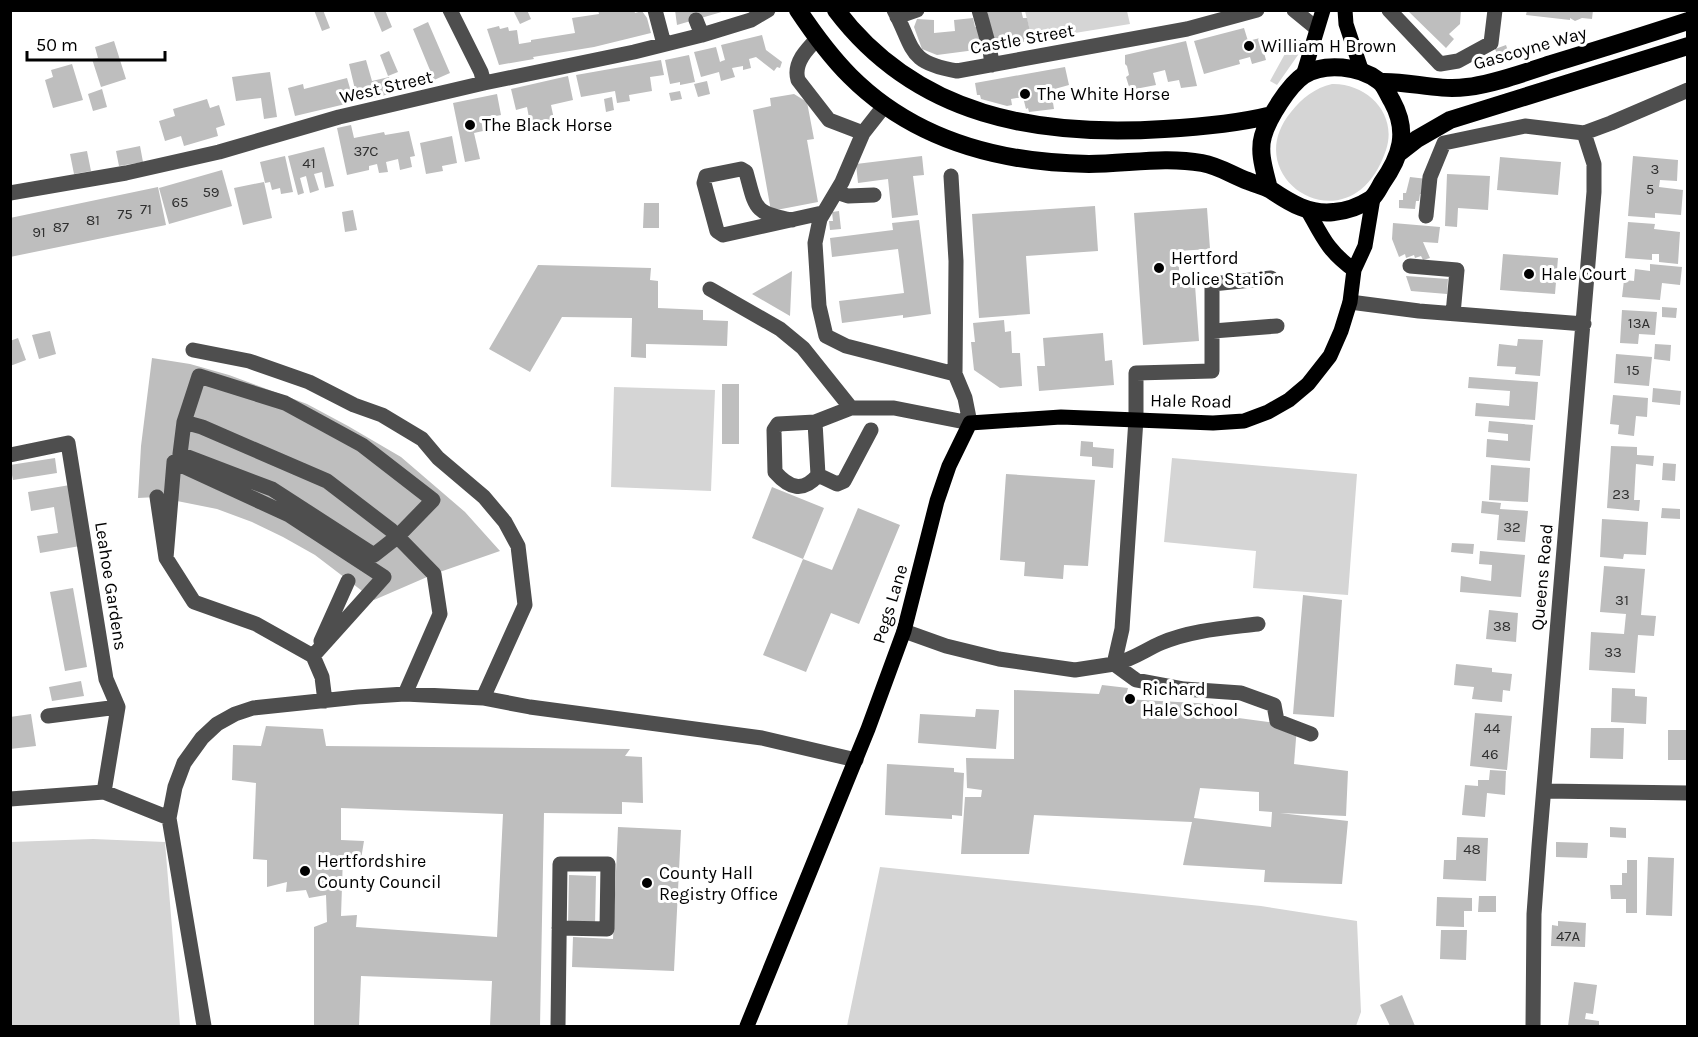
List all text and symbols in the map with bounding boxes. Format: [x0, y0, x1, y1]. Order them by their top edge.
street label: Castle Street [968, 19, 1076, 59]
street label: Gascoyne Way [1471, 21, 1590, 75]
scale bar [27, 24, 165, 62]
text: 50 m [36, 34, 78, 56]
place label: William H Brown [1261, 35, 1397, 57]
marker: William H Brown [1242, 39, 1256, 53]
street label: West Street [337, 66, 435, 108]
place label: The White Horse [1037, 83, 1170, 105]
marker: The White Horse [1018, 87, 1032, 101]
place label: The Black Horse [482, 114, 612, 136]
marker: The Black Horse [463, 118, 477, 132]
house number: 37C [353, 142, 379, 160]
house number: 41 [302, 154, 316, 172]
house number: 3 [1651, 160, 1659, 178]
house number: 5 [1646, 180, 1654, 198]
house number: 59 [202, 183, 220, 201]
house number: 65 [171, 193, 189, 211]
house number: 71 [140, 200, 152, 218]
house number: 75 [117, 205, 133, 223]
house number: 81 [86, 211, 100, 229]
house number: 87 [53, 218, 69, 236]
house number: 91 [32, 223, 46, 241]
place label: Hertford Police Station [1171, 247, 1284, 290]
marker: Hertford Police Station [1152, 261, 1166, 275]
place label: Hale Court [1541, 263, 1627, 285]
marker: Hale Court [1522, 267, 1536, 281]
house number: 13A [1628, 314, 1651, 332]
house number: 15 [1626, 361, 1640, 379]
street label: Hale Road [1150, 389, 1232, 413]
house number: 23 [1612, 485, 1630, 503]
house number: 32 [1503, 518, 1521, 536]
street label: Leahoe Gardens [90, 520, 132, 652]
street label: Queens Road [1526, 523, 1558, 631]
street label: Pegs Lane [868, 562, 912, 646]
house number: 31 [1615, 591, 1629, 609]
house number: 38 [1493, 617, 1511, 635]
house number: 33 [1604, 643, 1622, 661]
place label: Richard Hale School [1142, 678, 1238, 721]
marker: Richard Hale School [1123, 692, 1137, 706]
house number: 44 [1484, 719, 1501, 737]
house number: 46 [1482, 745, 1498, 763]
house number: 48 [1463, 840, 1481, 858]
place label: Hertfordshire County Council [317, 850, 441, 893]
place label: County Hall Registry Office [659, 862, 778, 905]
marker: Hertfordshire County Council [298, 864, 312, 878]
marker: County Hall Registry Office [640, 876, 654, 890]
house number: 47A [1556, 927, 1580, 945]

